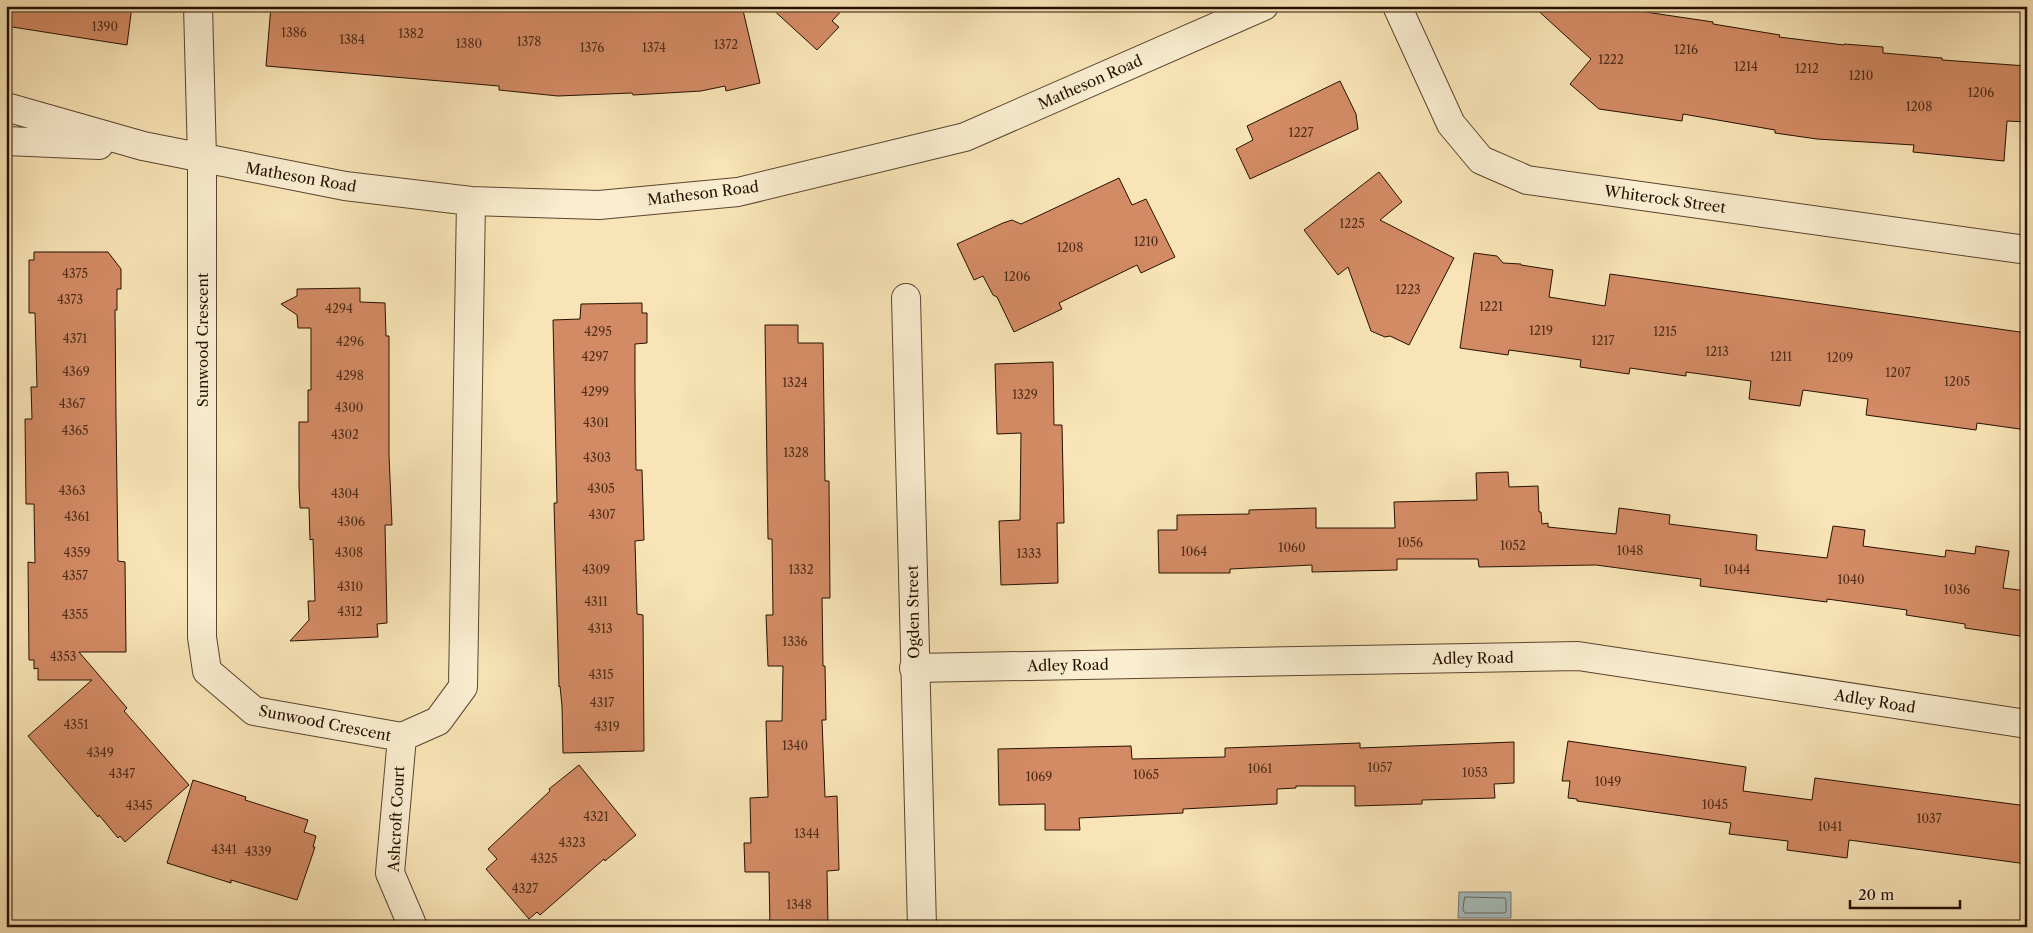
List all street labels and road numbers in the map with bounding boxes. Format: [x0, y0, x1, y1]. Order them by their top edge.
street label: Matheson Road [1035, 50, 1145, 114]
street label: Matheson Road [244, 158, 358, 196]
street label: Matheson Road [646, 177, 760, 209]
street label: Whiterock Street [1602, 181, 1728, 217]
street label: Sunwood Crescent [193, 272, 212, 407]
street label: Ogden Street [903, 564, 923, 659]
street label: Adley Road [1431, 648, 1514, 668]
street label: Adley Road [1026, 655, 1109, 675]
street label: Adley Road [1832, 685, 1917, 717]
street label: Sunwood Crescent [257, 701, 393, 745]
street label: Ashcroft Court [384, 765, 408, 874]

